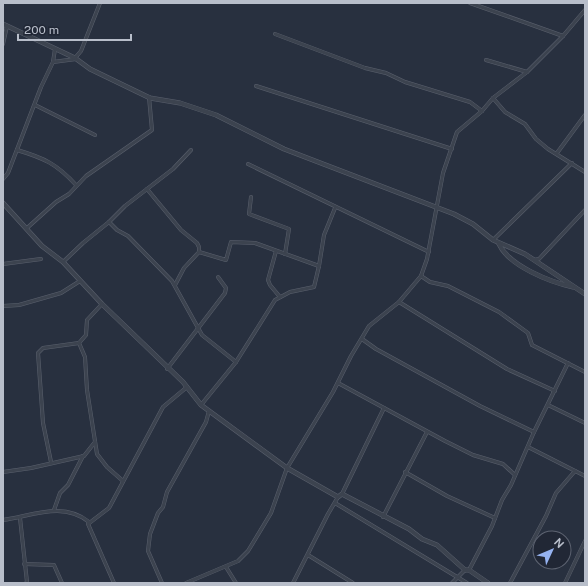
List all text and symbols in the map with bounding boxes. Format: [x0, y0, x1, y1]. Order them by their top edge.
scale bar [18, 16, 131, 42]
text: 200 m [24, 23, 59, 37]
north arrow [532, 530, 572, 570]
text: N [552, 536, 566, 550]

